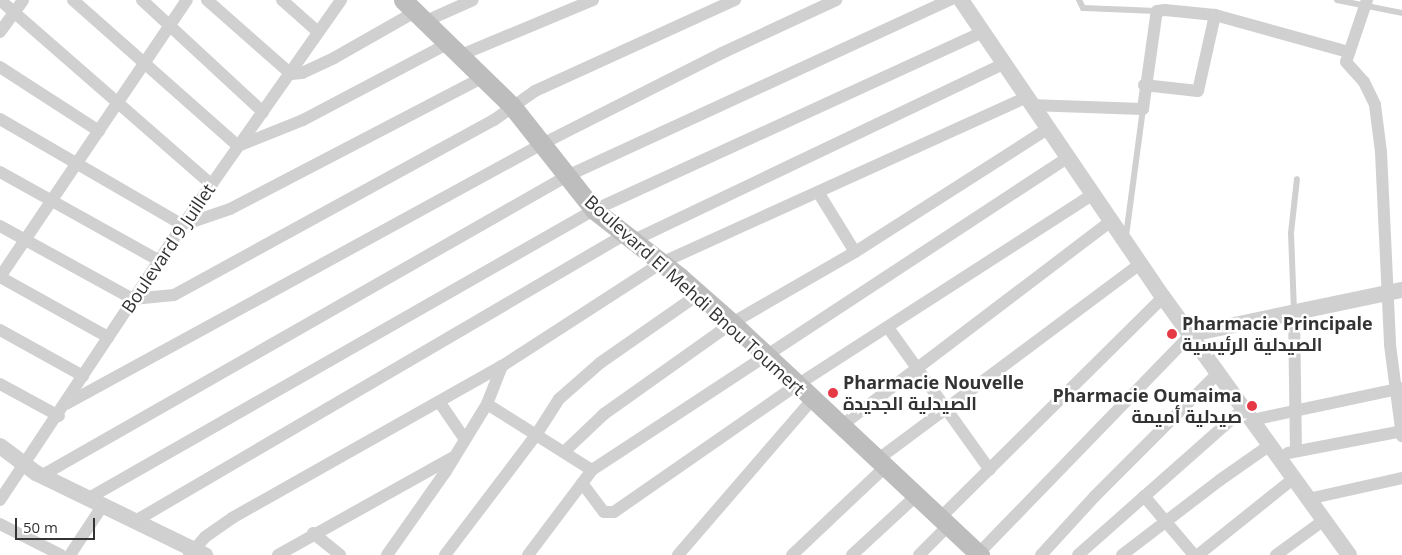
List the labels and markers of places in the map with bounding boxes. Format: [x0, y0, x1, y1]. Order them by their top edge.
place label: Pharmacie Principale الصيدلية الرئيسية [1182, 313, 1373, 356]
marker: Pharmacie Principale الصيدلية الرئيسية [1166, 328, 1178, 340]
place label: Pharmacie Nouvelle الصيدلية الجديدة [843, 372, 1024, 414]
place label: Pharmacie Oumaima صيدلية أميمة [1052, 385, 1242, 428]
marker: Pharmacie Nouvelle الصيدلية الجديدة [827, 387, 839, 399]
marker: Pharmacie Oumaima صيدلية أميمة [1246, 400, 1258, 412]

